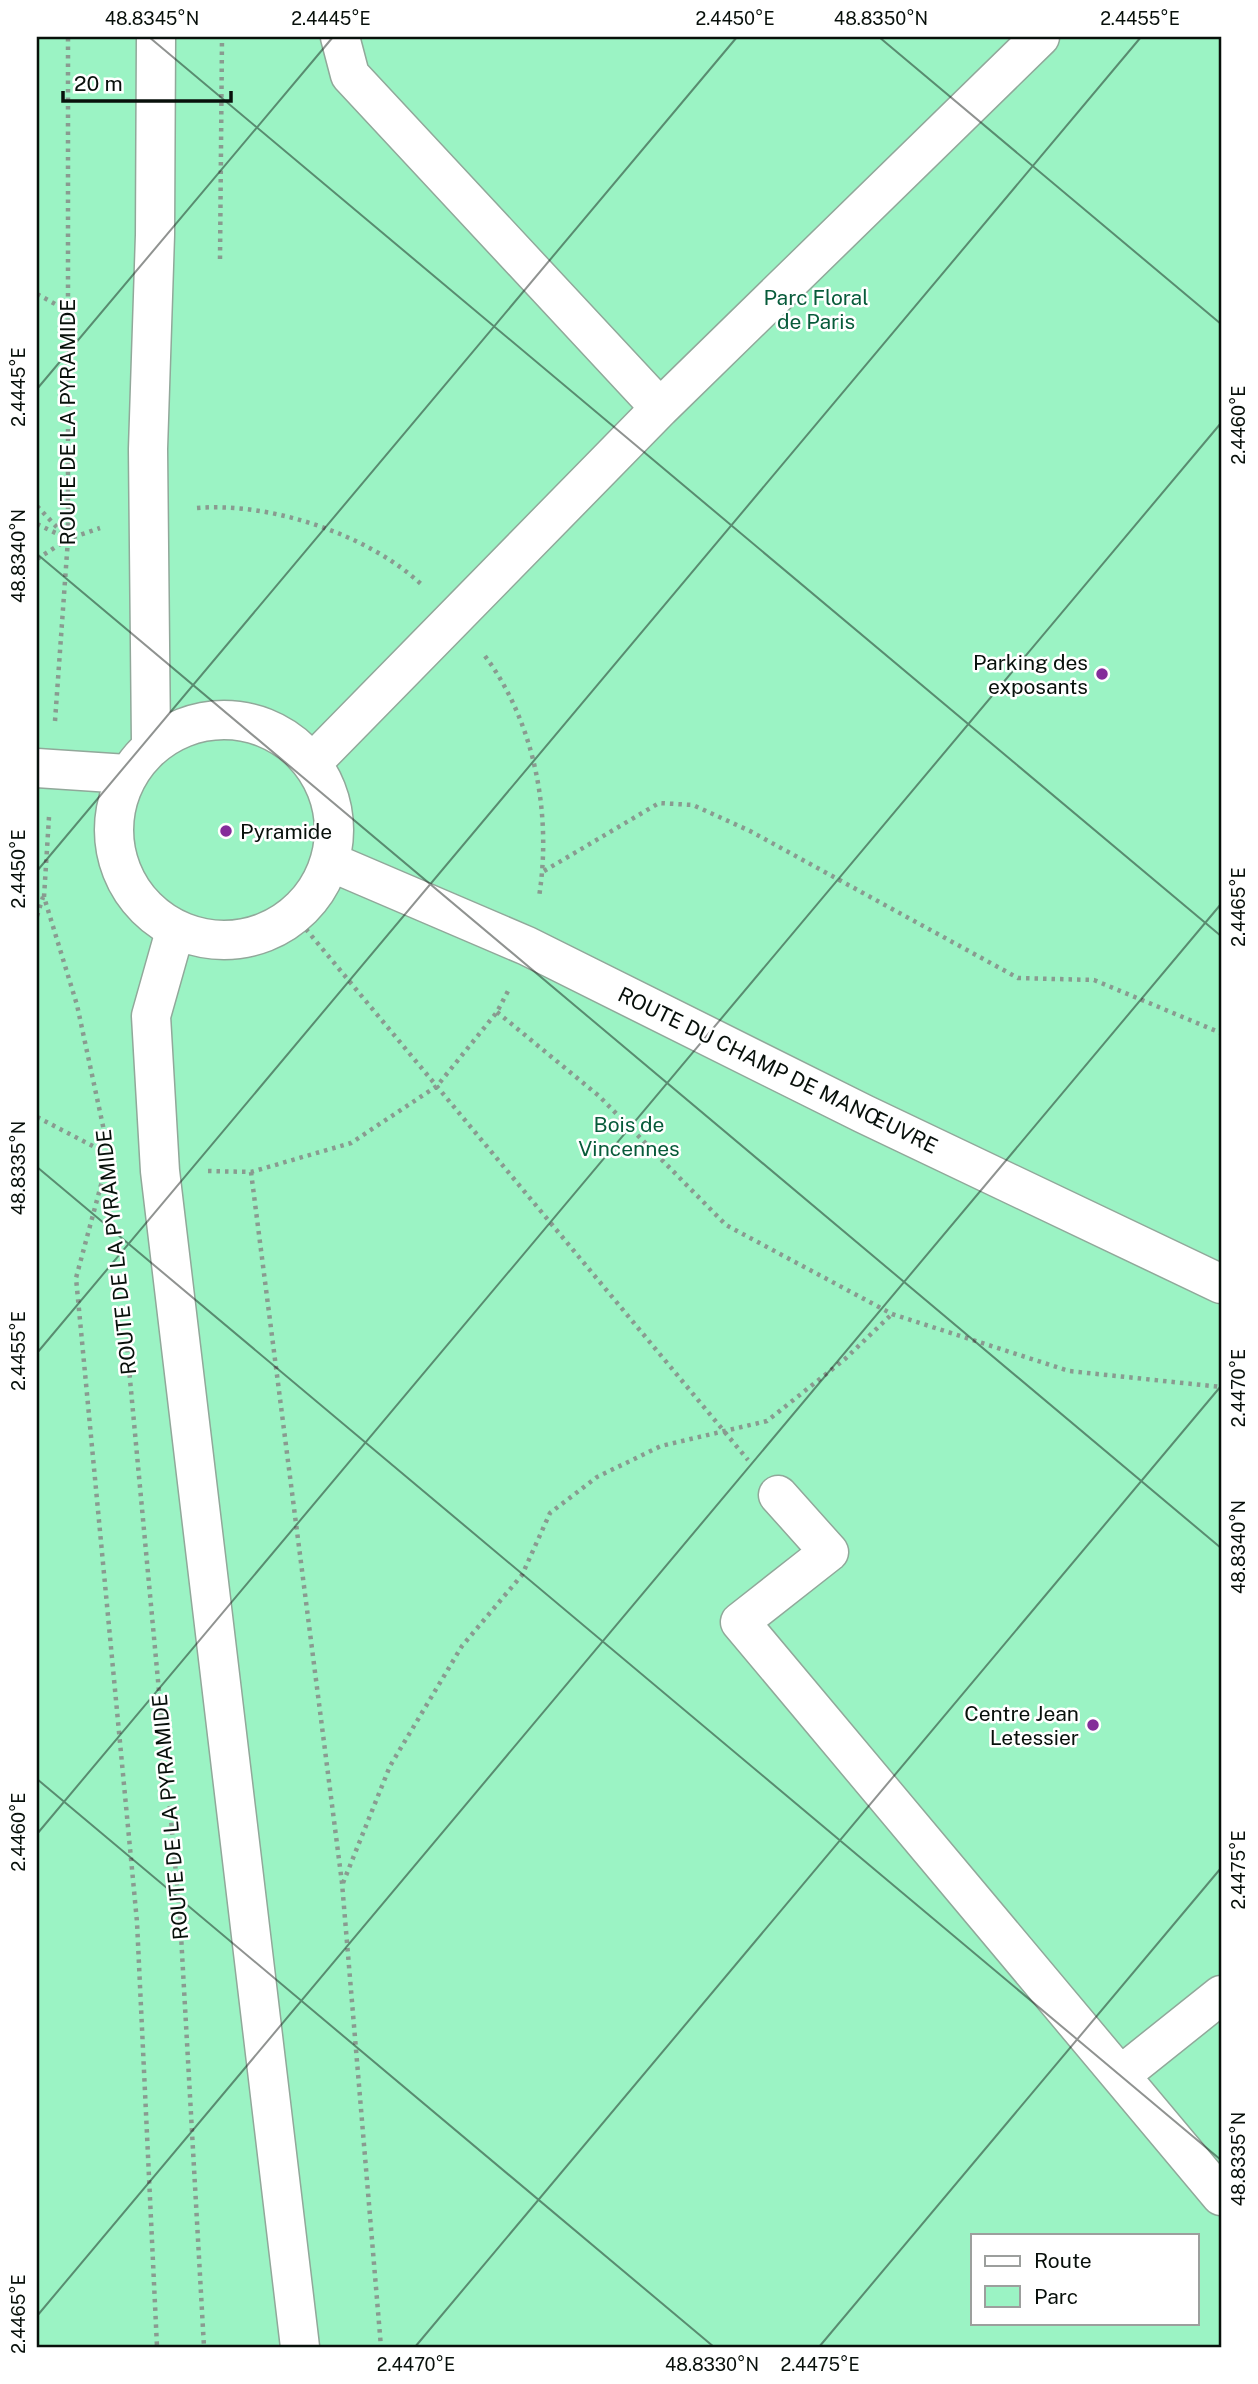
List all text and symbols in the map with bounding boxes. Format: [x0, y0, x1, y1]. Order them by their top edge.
text: 48.8345°N [105, 8, 199, 29]
text: 2.4445°E [291, 8, 371, 29]
text: 2.4450°E [695, 8, 775, 29]
text: 48.8350°N [834, 8, 928, 29]
text: 2.4455°E [1100, 8, 1180, 29]
scale bar [63, 60, 231, 104]
text: 20 m [74, 71, 123, 96]
park label: Parc Floral de Paris [763, 285, 869, 334]
street label: ROUTE DE LA PYRAMIDE [55, 299, 80, 545]
text: 2.4445°E [8, 347, 29, 427]
text: 2.4460°E [1228, 386, 1249, 464]
text: 48.8340°N [8, 509, 29, 603]
place label: Parking des exposants [973, 650, 1088, 699]
marker: Parking des exposants [1094, 666, 1110, 682]
place label: Pyramide [240, 819, 332, 844]
marker: Pyramide [218, 823, 234, 839]
text: 2.4450°E [8, 829, 29, 909]
text: 2.4465°E [1228, 867, 1249, 947]
street label: ROUTE DU CHAMP DE MANŒUVRE [614, 981, 942, 1159]
park label: Bois de Vincennes [578, 1112, 680, 1161]
text: 48.8335°N [8, 1121, 29, 1215]
street label: ROUTE DE LA PYRAMIDE [91, 1128, 141, 1376]
text: 2.4455°E [8, 1311, 29, 1391]
text: 2.4470°E [1228, 1349, 1249, 1427]
text: 48.8340°N [1228, 1500, 1249, 1594]
street label: ROUTE DE LA PYRAMIDE [147, 1693, 193, 1941]
place label: Centre Jean Letessier [964, 1701, 1079, 1750]
marker: Centre Jean Letessier [1085, 1717, 1101, 1733]
text: 2.4460°E [8, 1793, 29, 1871]
text: 2.4475°E [1228, 1830, 1249, 1910]
text: 48.8335°N [1228, 2112, 1249, 2206]
legend [971, 2234, 1198, 2324]
text: Route [1034, 2248, 1092, 2273]
text: 2.4465°E [8, 2274, 29, 2354]
text: Parc [1034, 2284, 1078, 2309]
text: 2.4470°E [377, 2354, 455, 2375]
text: 48.8330°N [665, 2354, 759, 2375]
text: 2.4475°E [780, 2354, 860, 2375]

